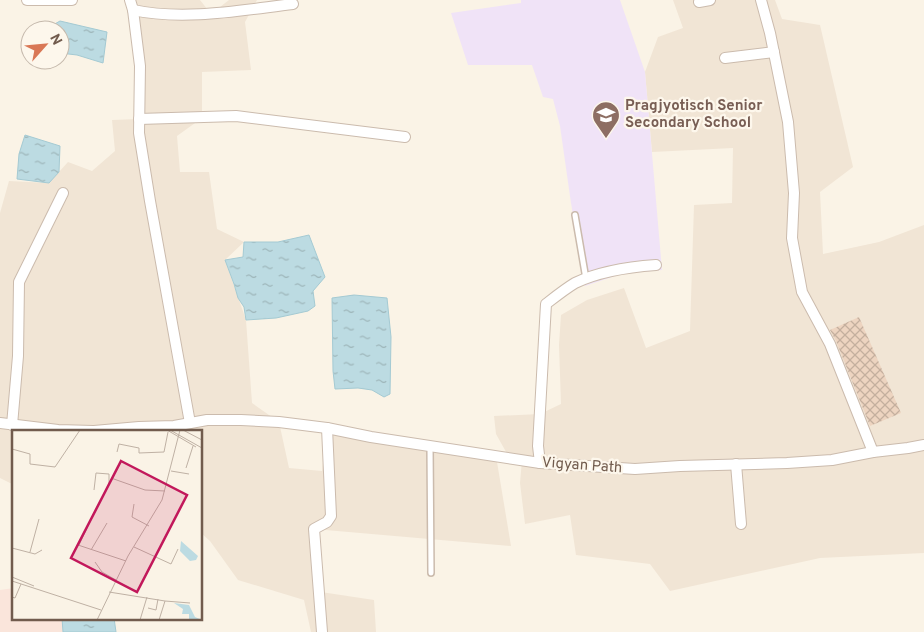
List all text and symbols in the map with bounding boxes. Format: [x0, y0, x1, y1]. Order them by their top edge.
north arrow [20, 20, 70, 70]
text: N [45, 31, 65, 48]
place label: Pragjyotisch Senior Secondary School [625, 97, 763, 133]
school or university icon: Pragjyotisch Senior Secondary School [591, 100, 621, 139]
inset map [12, 430, 202, 620]
street label: Vigyan Path [541, 454, 623, 478]

